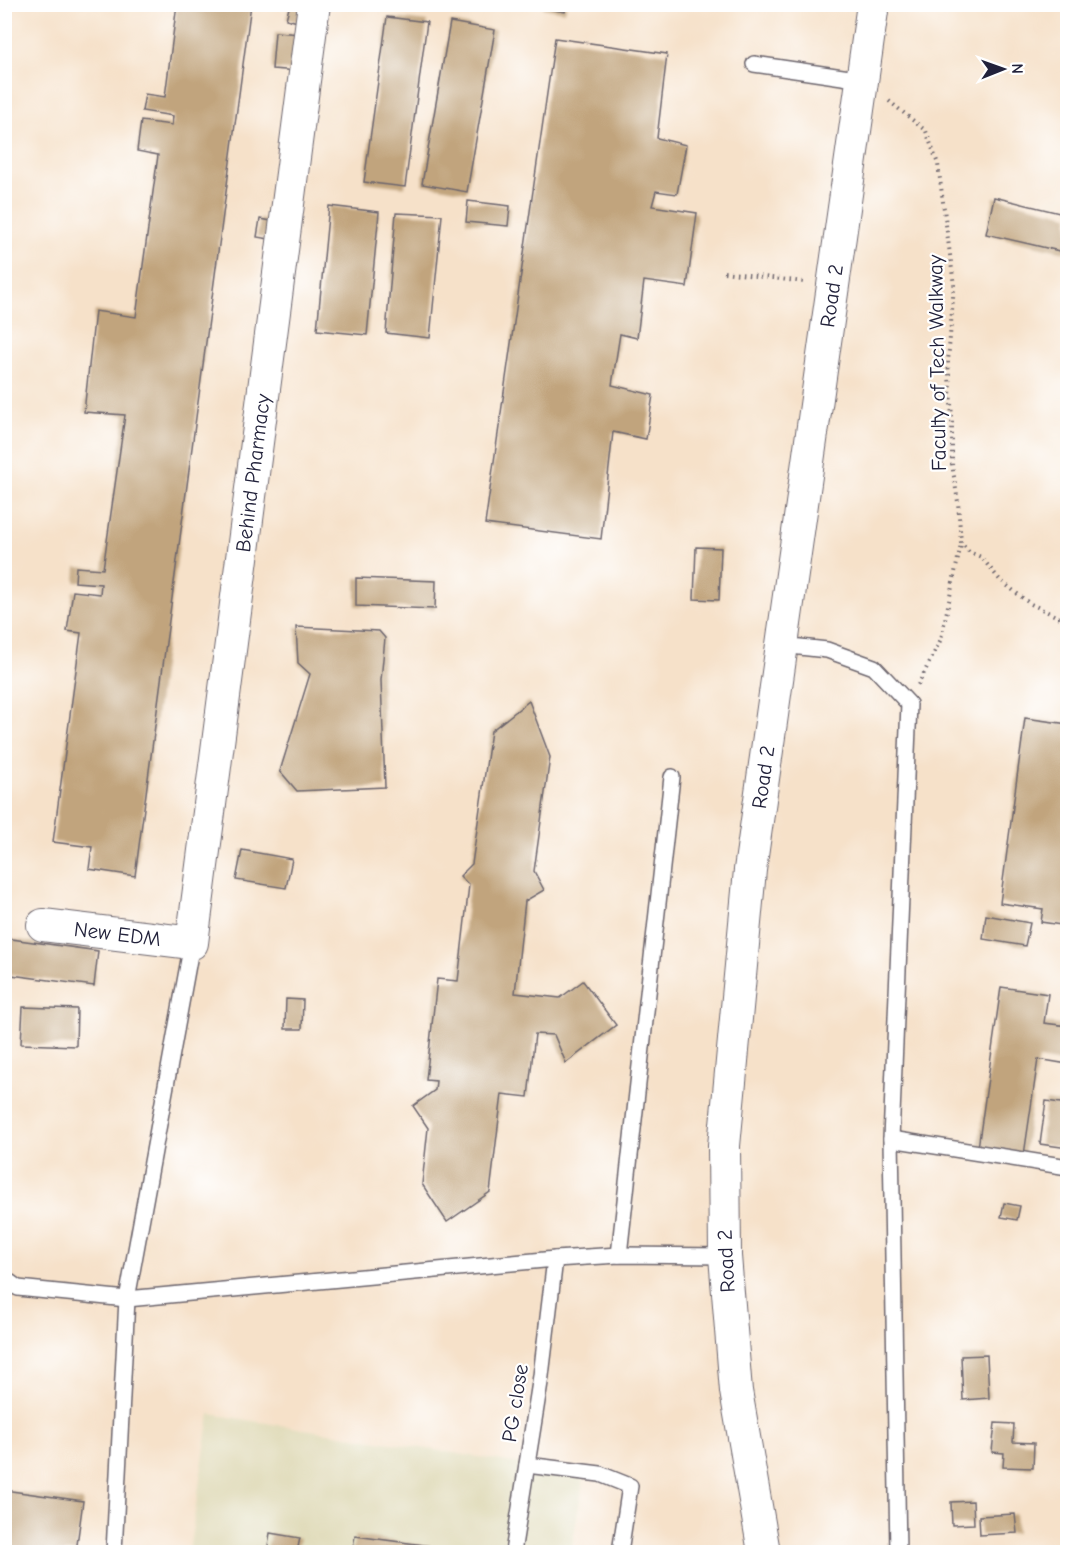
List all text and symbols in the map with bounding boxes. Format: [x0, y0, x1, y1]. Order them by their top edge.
north arrow [973, 39, 1033, 99]
text: N [1008, 63, 1026, 74]
street label: Faculty of Tech Walkway [923, 254, 951, 471]
street label: Road 2 [815, 263, 848, 329]
street label: Behind Pharmacy [231, 392, 275, 554]
street label: Road 2 [747, 744, 780, 810]
street label: New EDM [73, 917, 162, 951]
street label: Road 2 [712, 1229, 740, 1293]
street label: PG close [497, 1362, 533, 1444]

